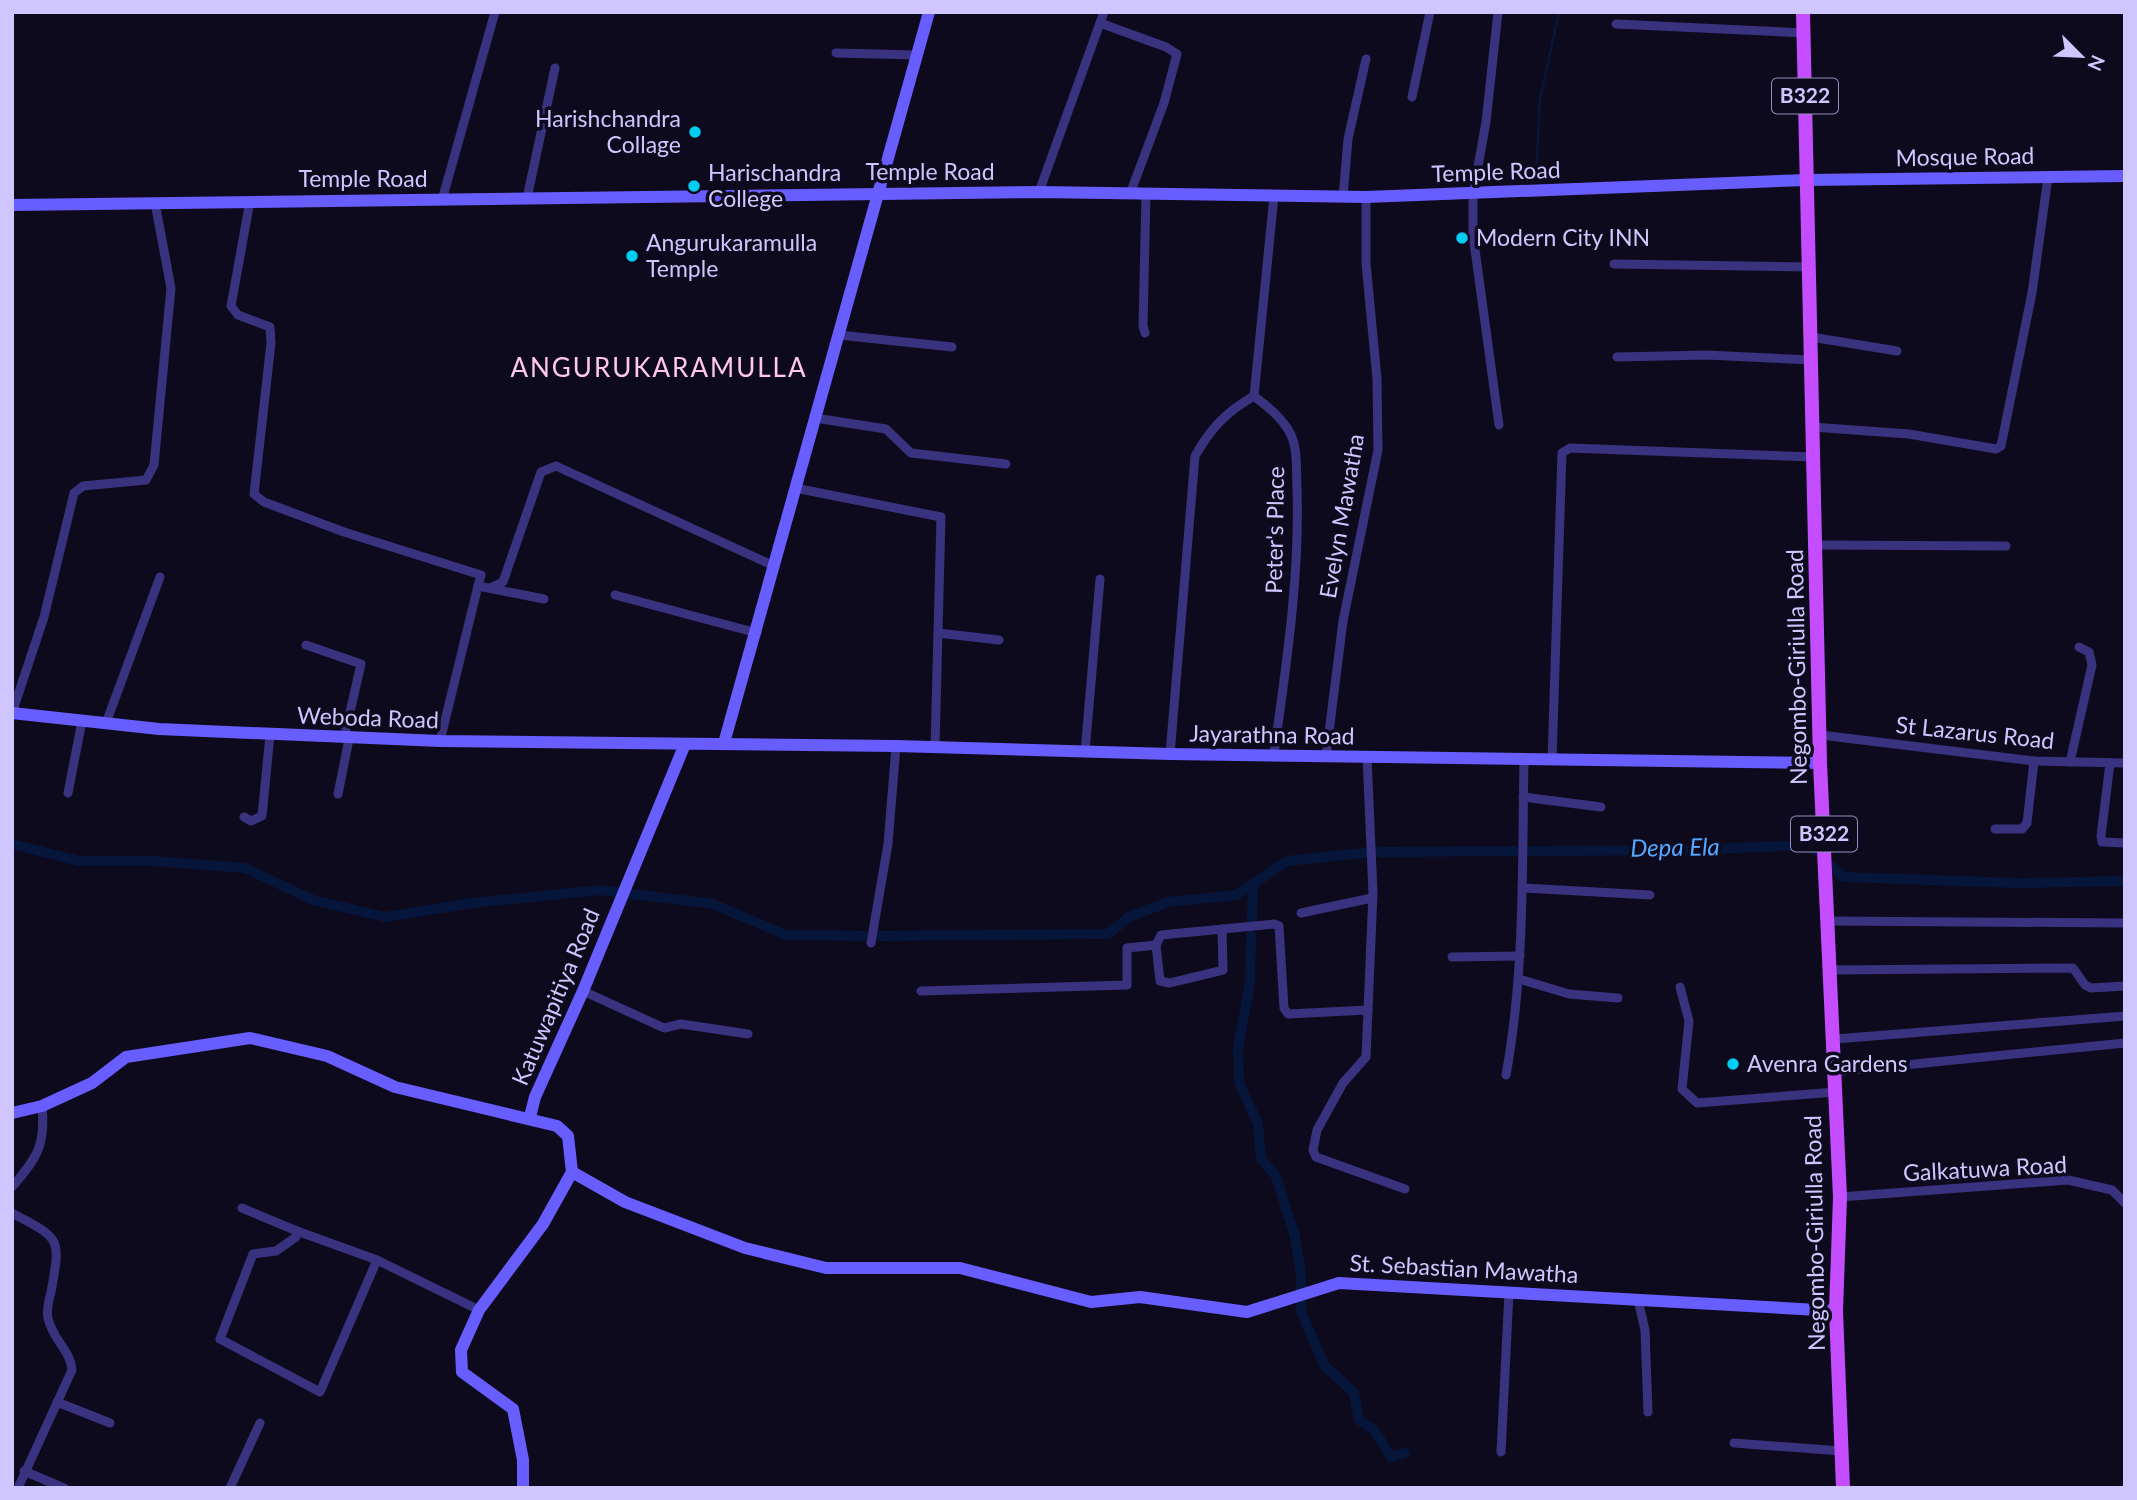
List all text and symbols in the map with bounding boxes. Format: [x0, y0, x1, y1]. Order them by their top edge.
north arrow [2046, 21, 2116, 91]
text: N [2084, 52, 2110, 74]
road number: B322 [1772, 78, 1838, 114]
place label: Harishchandra Collage [535, 104, 681, 158]
marker: Harishchandra Collage [687, 124, 703, 140]
street label: Mosque Road [1895, 141, 2035, 171]
street label: Temple Road [1431, 155, 1561, 187]
street label: Temple Road [865, 157, 995, 185]
place label: Harischandra College [708, 158, 841, 212]
street label: Temple Road [298, 164, 428, 192]
marker: Harischandra College [686, 178, 702, 194]
place label: Modern City INN [1476, 223, 1650, 251]
place label: Angurukaramulla Temple [646, 228, 817, 282]
marker: Modern City INN [1454, 230, 1470, 246]
marker: Angurukaramulla Temple [624, 248, 640, 264]
district label: ANGURUKARAMULLA [510, 351, 808, 383]
street label: Evelyn Mawatha [1313, 431, 1369, 600]
street label: Peter's Place [1259, 466, 1289, 594]
street label: Negombo-Giriulla Road [1780, 549, 1812, 785]
street label: Weboda Road [297, 701, 439, 733]
street label: St Lazarus Road [1894, 710, 2056, 754]
street label: Jayarathna Road [1189, 719, 1355, 749]
road number: B322 [1791, 816, 1857, 852]
water label: Depa Ela [1630, 831, 1720, 862]
street label: Katuwapitiya Road [505, 904, 605, 1089]
place label: Avenra Gardens [1747, 1049, 1908, 1077]
marker: Avenra Gardens [1725, 1056, 1741, 1072]
street label: Negombo-Giriulla Road [1798, 1115, 1830, 1351]
street label: Galkatuwa Road [1902, 1150, 2068, 1186]
street label: St. Sebastian Mawatha [1349, 1248, 1579, 1288]

